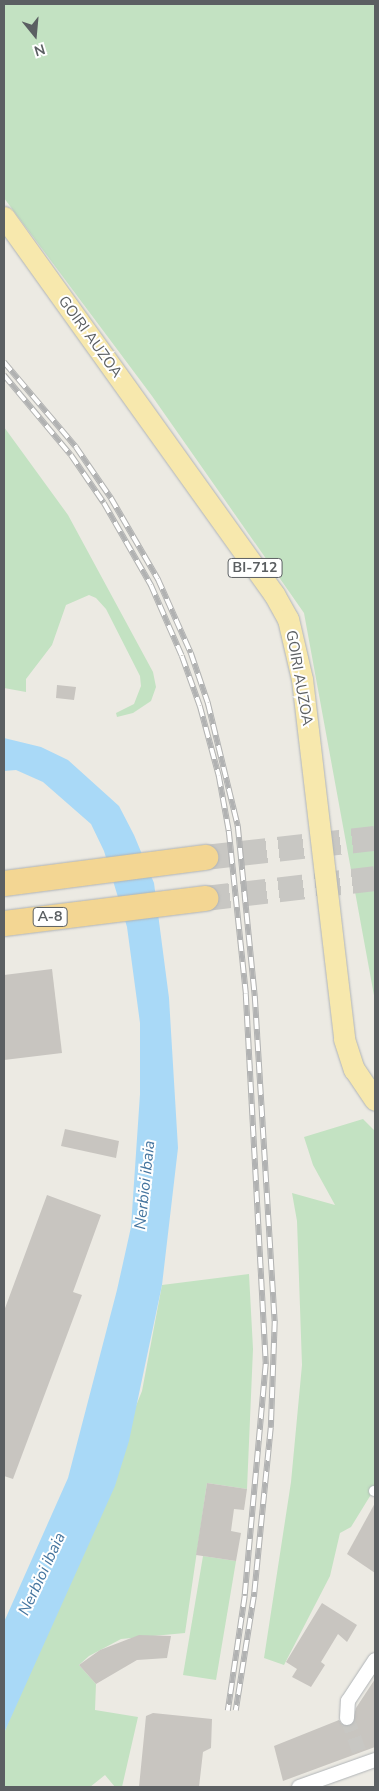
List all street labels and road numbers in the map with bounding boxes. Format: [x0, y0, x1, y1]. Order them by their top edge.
street label: GOIRI AUZOA [54, 293, 126, 381]
road number: BI-712 [228, 556, 282, 580]
street label: GOIRI AUZOA [282, 629, 316, 727]
road number: A-8 [32, 906, 68, 929]

